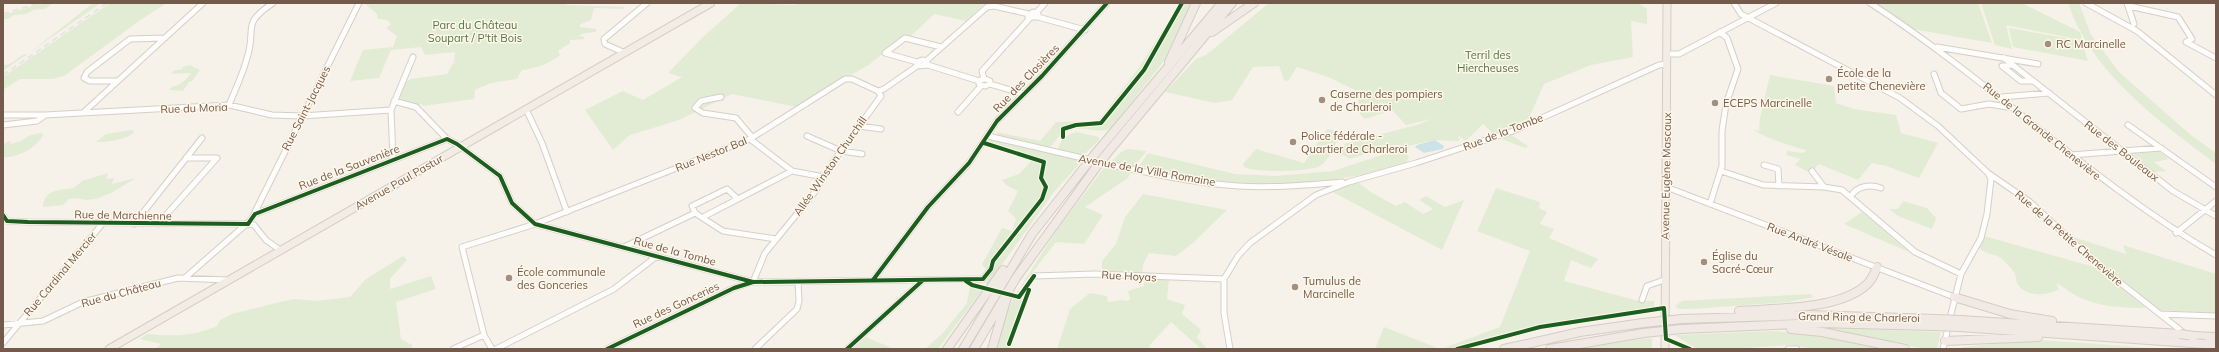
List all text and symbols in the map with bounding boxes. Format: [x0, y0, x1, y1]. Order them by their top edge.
park label: Parc du Château Soupart / P'tit Bois [428, 18, 522, 45]
place label: RC Marcinelle [2056, 37, 2126, 51]
marker: RC Marcinelle [2043, 39, 2053, 49]
street label: Rue des Closières [990, 41, 1062, 115]
park label: Terril des Hiercheuses [1457, 48, 1519, 75]
street label: Rue Saint-Jacques [279, 63, 333, 153]
place label: École de la petite Chenevière [1837, 66, 1925, 93]
marker: École de la petite Chenevière [1824, 74, 1834, 84]
street label: Rue de la Grande Chenevière [1980, 79, 2104, 183]
place label: Caserne des pompiers de Charleroi [1330, 87, 1443, 114]
marker: Caserne des pompiers de Charleroi [1317, 95, 1327, 105]
place label: ECEPS Marcinelle [1723, 96, 1812, 110]
marker: ECEPS Marcinelle [1710, 98, 1720, 108]
street label: Rue du Moria [160, 100, 228, 116]
street label: Rue de la Tombe [1461, 110, 1545, 154]
street label: Avenue Eugène Mascaux [1658, 112, 1674, 240]
street label: Allée Winston Churchill [790, 114, 870, 218]
street label: Rue des Bouleaux [2082, 117, 2162, 185]
place label: Police fédérale - Quartier de Charleroi [1301, 129, 1407, 156]
street label: Rue Nestor Bal [673, 133, 749, 175]
marker: Police fédérale - Quartier de Charleroi [1288, 137, 1298, 147]
street label: Rue de la Sauvenière [297, 141, 401, 193]
street label: Avenue Paul Pastur [352, 151, 446, 213]
street label: Avenue de la Villa Romaine [1077, 151, 1217, 189]
street label: Rue de la Petite Chenevière [2012, 187, 2126, 289]
street label: Rue de Marchienne [74, 207, 172, 223]
street label: Rue André Vésale [1765, 219, 1855, 265]
street label: Rue Cardinal Mercier [21, 229, 99, 319]
street label: Rue de la Tombe [632, 233, 718, 269]
place label: Église du Sacré-Cœur [1712, 249, 1773, 276]
marker: Église du Sacré-Cœur [1699, 257, 1709, 267]
place label: École communale des Gonceries [517, 265, 605, 292]
street label: Rue Hoyas [1101, 268, 1157, 284]
marker: École communale des Gonceries [504, 273, 514, 283]
place label: Tumulus de Marcinelle [1303, 274, 1361, 301]
street label: Rue du Château [80, 276, 162, 310]
street label: Rue des Gonceries [631, 279, 721, 331]
marker: Tumulus de Marcinelle [1290, 282, 1300, 292]
street label: Grand Ring de Charleroi [1798, 309, 1920, 325]

